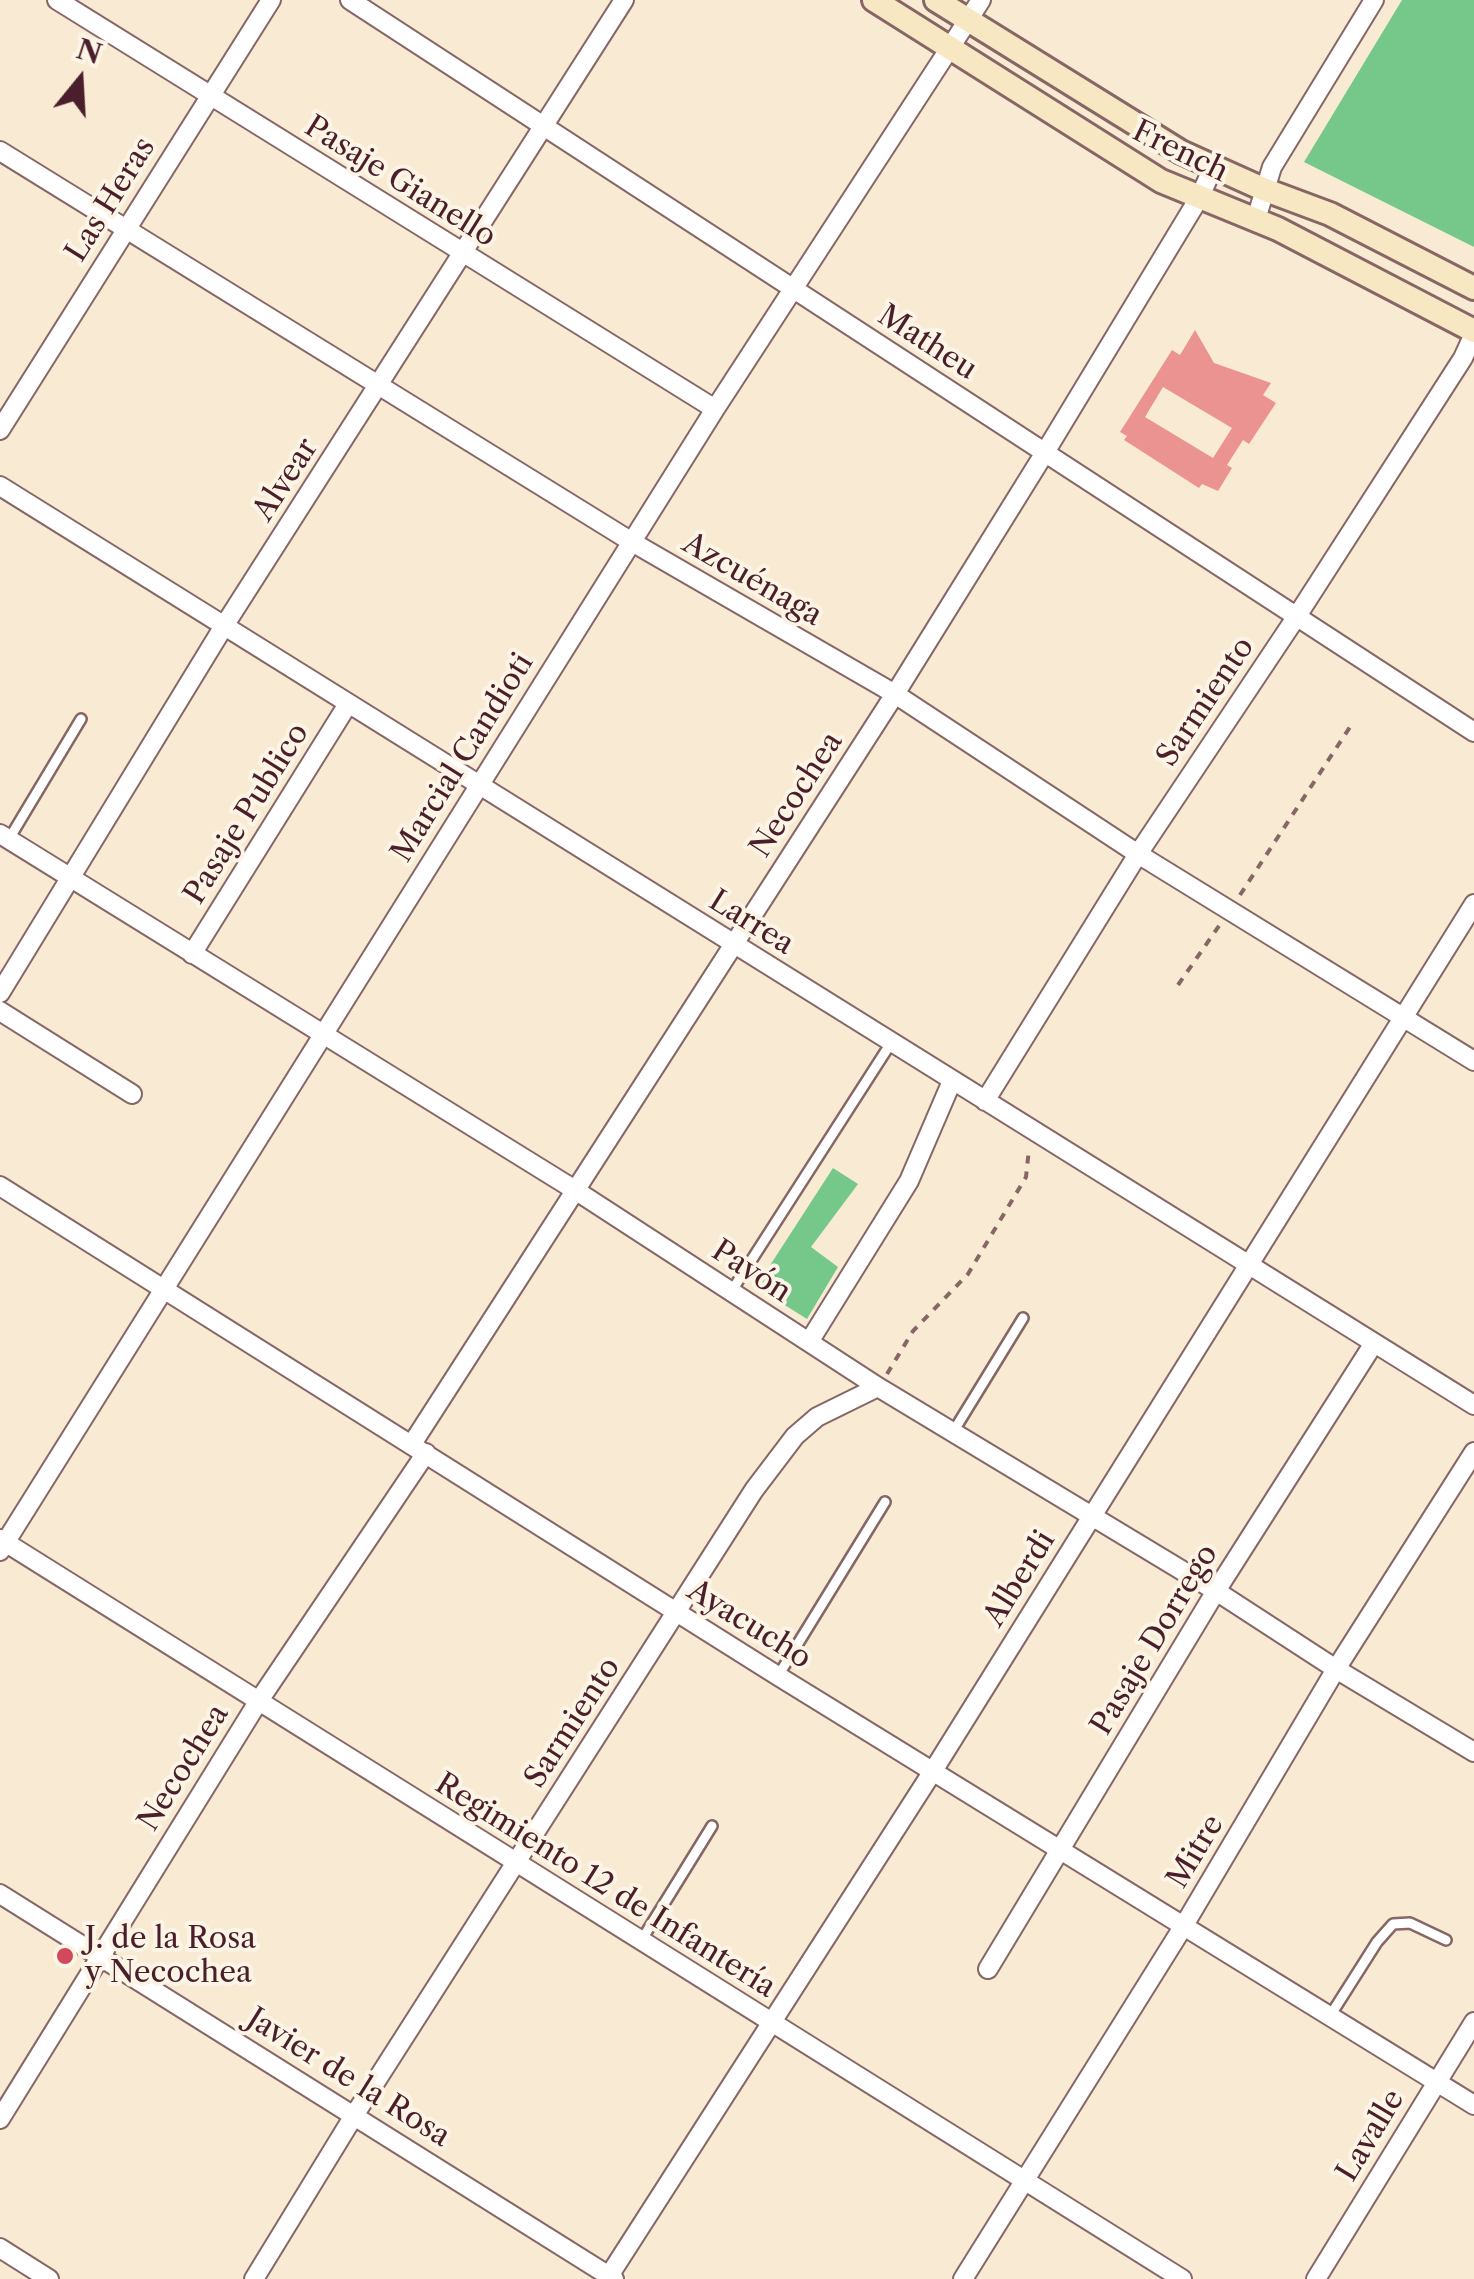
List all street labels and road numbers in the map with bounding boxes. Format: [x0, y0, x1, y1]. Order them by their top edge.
street label: Pasaje Gianello [298, 109, 502, 255]
street label: French [1126, 114, 1234, 190]
street label: Las Heras [59, 131, 163, 269]
street label: Matheu [871, 298, 983, 388]
street label: Alvear [246, 432, 326, 528]
street label: Azcuénaga [676, 526, 828, 634]
street label: Sarmiento [1150, 631, 1262, 773]
street label: Marcial Candioti [384, 647, 542, 869]
street label: Pasaje Publico [177, 717, 317, 911]
street label: Necochea [743, 726, 851, 864]
street label: Larrea [702, 883, 800, 963]
street label: Pavón [705, 1233, 797, 1311]
street label: Alberdi [977, 1525, 1063, 1633]
street label: Pasaje Dorrego [1084, 1538, 1226, 1742]
street label: Ayacucho [680, 1573, 818, 1677]
street label: Sarmiento [518, 1651, 628, 1795]
street label: Necochea [131, 1698, 237, 1838]
street label: Regimiento 12 de Infantería [428, 1766, 782, 2006]
street label: Mitre [1160, 1809, 1232, 1895]
street label: Javier de la Rosa [240, 2001, 456, 2155]
street label: Lavalle [1330, 2084, 1412, 2188]

